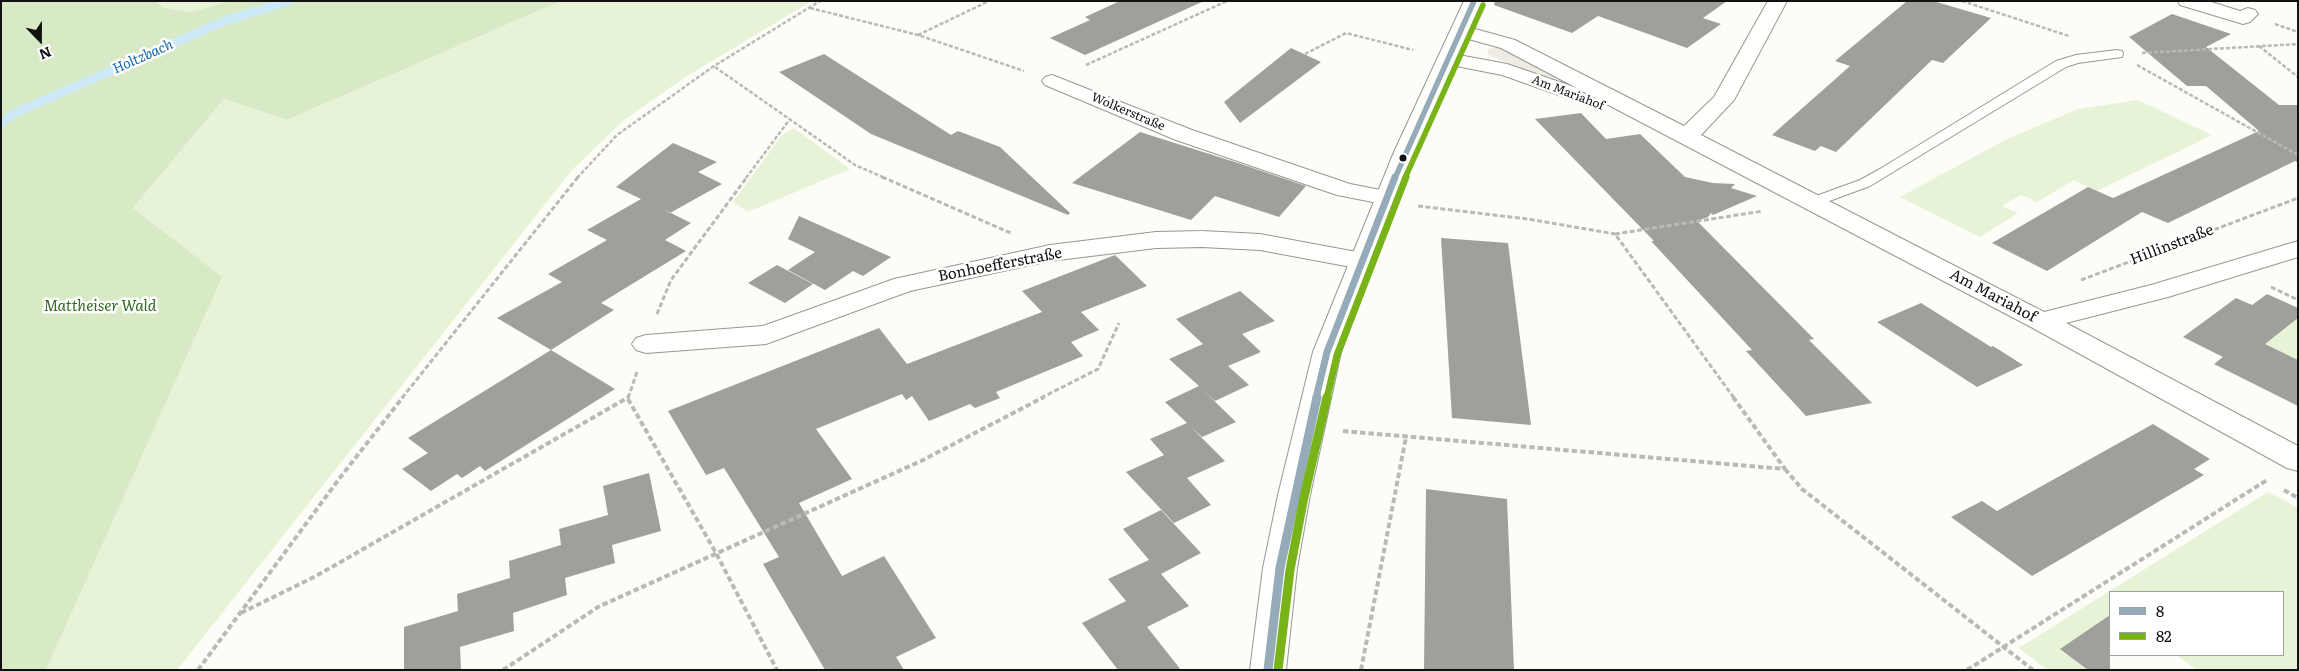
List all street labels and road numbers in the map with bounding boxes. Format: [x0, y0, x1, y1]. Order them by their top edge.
street label: Am Mariahof [1530, 73, 1606, 113]
street label: Wolkerstraße [1089, 90, 1167, 134]
street label: Hillinstraße [2128, 221, 2216, 269]
street label: Bonhoefferstraße [937, 244, 1063, 286]
street label: Am Mariahof [1947, 266, 2039, 326]

